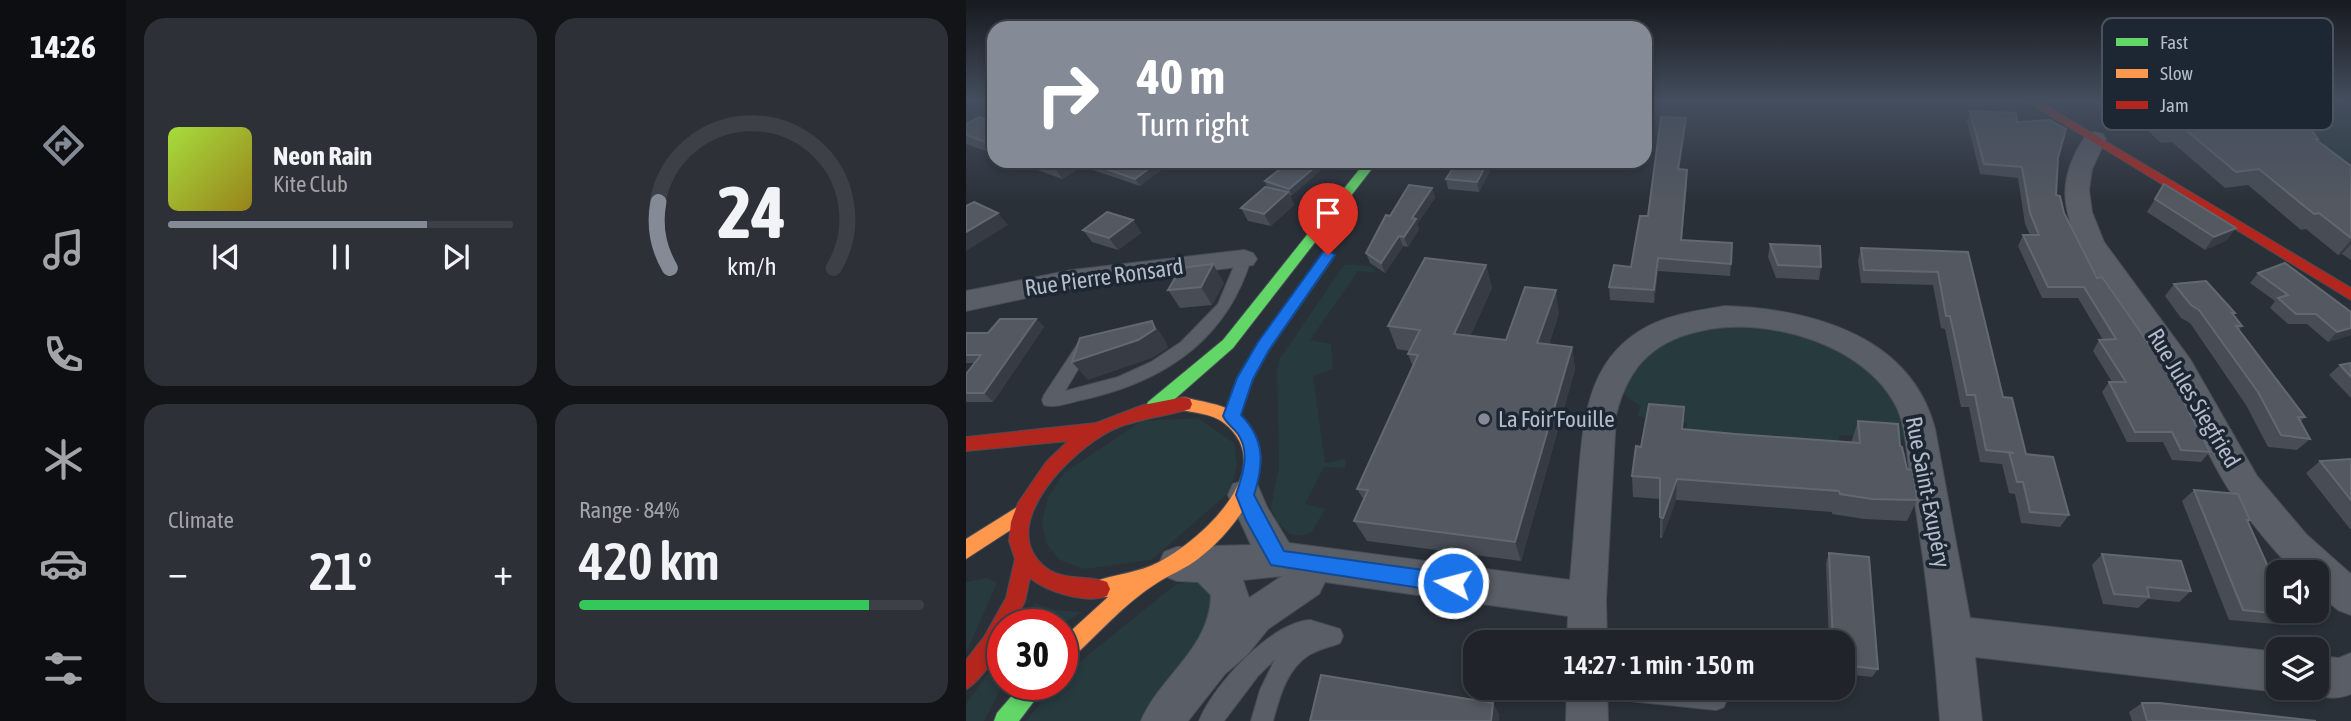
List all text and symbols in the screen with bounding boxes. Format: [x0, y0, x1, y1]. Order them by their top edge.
legend [2102, 18, 2333, 130]
text: 14:26 [30, 28, 96, 65]
text: Fast [2160, 31, 2188, 53]
text: 40 m [1137, 48, 1225, 104]
icon: right [1022, 49, 1113, 140]
text: Slow [2160, 62, 2194, 84]
text: Jam [2160, 94, 2189, 116]
text: Turn right [1137, 106, 1250, 143]
icon: directions [39, 121, 88, 170]
text: Neon Rain [273, 141, 372, 171]
text: 24 [717, 170, 786, 253]
text: Kite Club [273, 171, 348, 197]
pin [1298, 183, 1358, 255]
icon: arrive [1309, 194, 1347, 232]
icon: music [39, 225, 88, 274]
icon: previous [207, 238, 245, 276]
icon: pause [322, 238, 360, 276]
icon: next [437, 238, 475, 276]
text: km/h [727, 252, 776, 280]
street label: Rue Pierre Ronsard [1023, 253, 1185, 301]
street label: Rue Jules Siegfried [2142, 324, 2246, 472]
icon: phone [39, 330, 88, 379]
place label: La Foir'Fouille [1498, 406, 1615, 432]
marker: La Foir'Fouille [1476, 411, 1492, 427]
street label: Rue Saint-Exupéry [1901, 414, 1955, 570]
icon: climate [39, 435, 88, 484]
text: Range · 84% [579, 497, 679, 523]
text: Climate [168, 507, 234, 533]
text: 420 km [579, 531, 720, 591]
icon: car [39, 539, 88, 588]
text: 21° [309, 541, 372, 601]
position arrow [1416, 546, 1490, 620]
text: − [168, 550, 188, 593]
text: + [493, 550, 513, 593]
map controls [2266, 560, 2329, 700]
button: sound [2266, 560, 2329, 623]
speed limit sign: 30 [987, 609, 1078, 700]
button: layers [2266, 637, 2329, 700]
icon: filters [39, 644, 88, 693]
text: 14:27 · 1 min · 150 m [1564, 650, 1754, 680]

